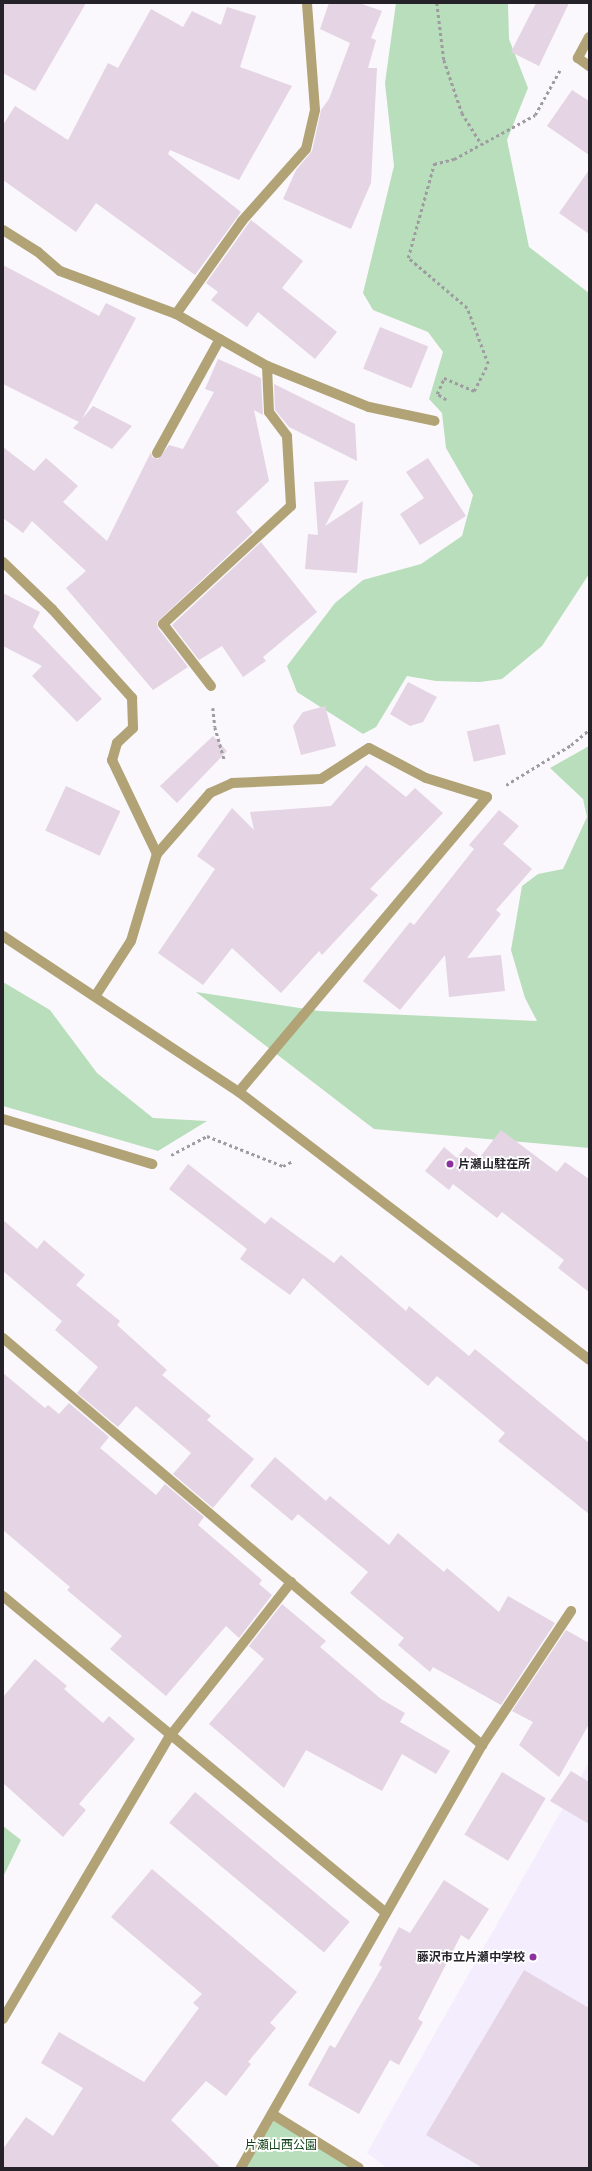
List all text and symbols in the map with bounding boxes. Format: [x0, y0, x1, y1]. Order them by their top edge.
place label: 片瀬山駐在所 [458, 1157, 530, 1171]
marker: 片瀬山駐在所 [445, 1159, 455, 1169]
place label: 藤沢市立片瀬中学校 [417, 1950, 525, 1964]
marker: 藤沢市立片瀬中学校 [528, 1952, 538, 1962]
park label: 片瀬山西公園 [245, 2138, 317, 2152]

